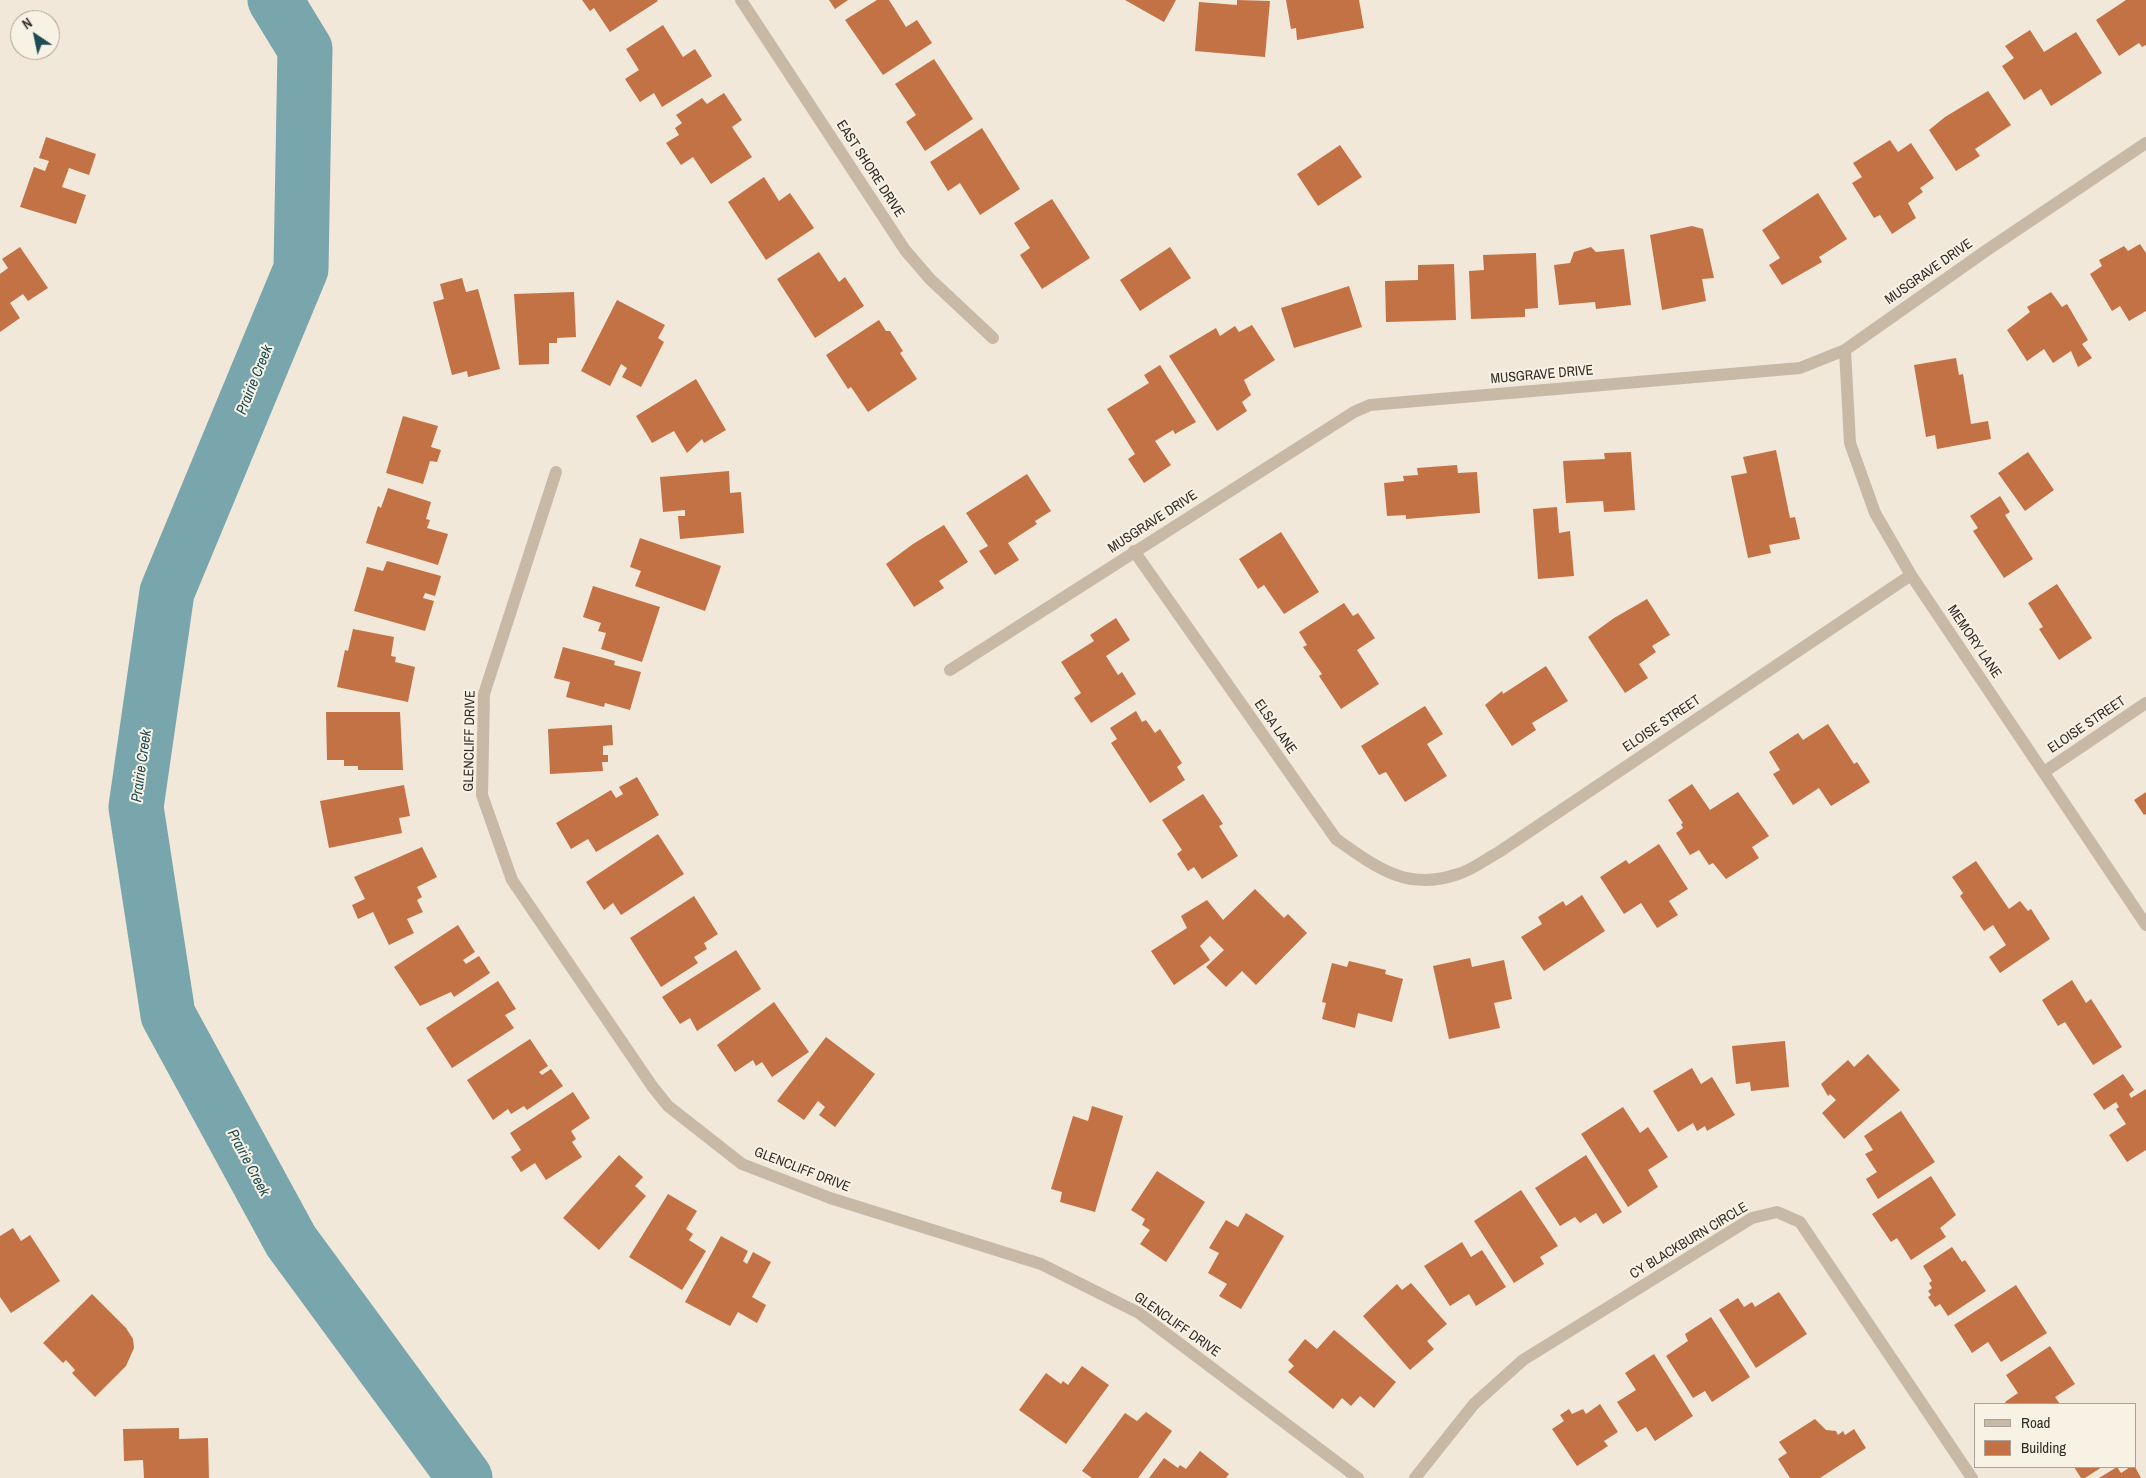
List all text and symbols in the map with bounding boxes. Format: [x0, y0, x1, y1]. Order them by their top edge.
north arrow [10, 10, 60, 60]
text: N [19, 14, 36, 33]
street label: EAST SHORE DRIVE [832, 117, 908, 221]
street label: MUSGRAVE DRIVE [1882, 236, 1976, 308]
water label: Prairie Creek [233, 343, 277, 417]
street label: MUSGRAVE DRIVE [1490, 362, 1594, 388]
street label: MUSGRAVE DRIVE [1105, 487, 1201, 557]
street label: MEMORY LANE [1943, 602, 2005, 682]
street label: GLENCLIFF DRIVE [461, 690, 479, 792]
street label: ELOISE STREET [1620, 692, 1704, 756]
street label: ELOISE STREET [2045, 693, 2129, 757]
street label: ELSA LANE [1250, 697, 1300, 757]
water label: Prairie Creek [128, 729, 156, 803]
water label: Prairie Creek [223, 1126, 273, 1200]
street label: GLENCLIFF DRIVE [752, 1144, 852, 1196]
street label: CY BLACKBURN CIRCLE [1627, 1199, 1751, 1283]
street label: GLENCLIFF DRIVE [1131, 1289, 1223, 1361]
legend [1974, 1403, 2136, 1468]
text: Road [2021, 1412, 2050, 1433]
text: Building [2021, 1437, 2066, 1458]

